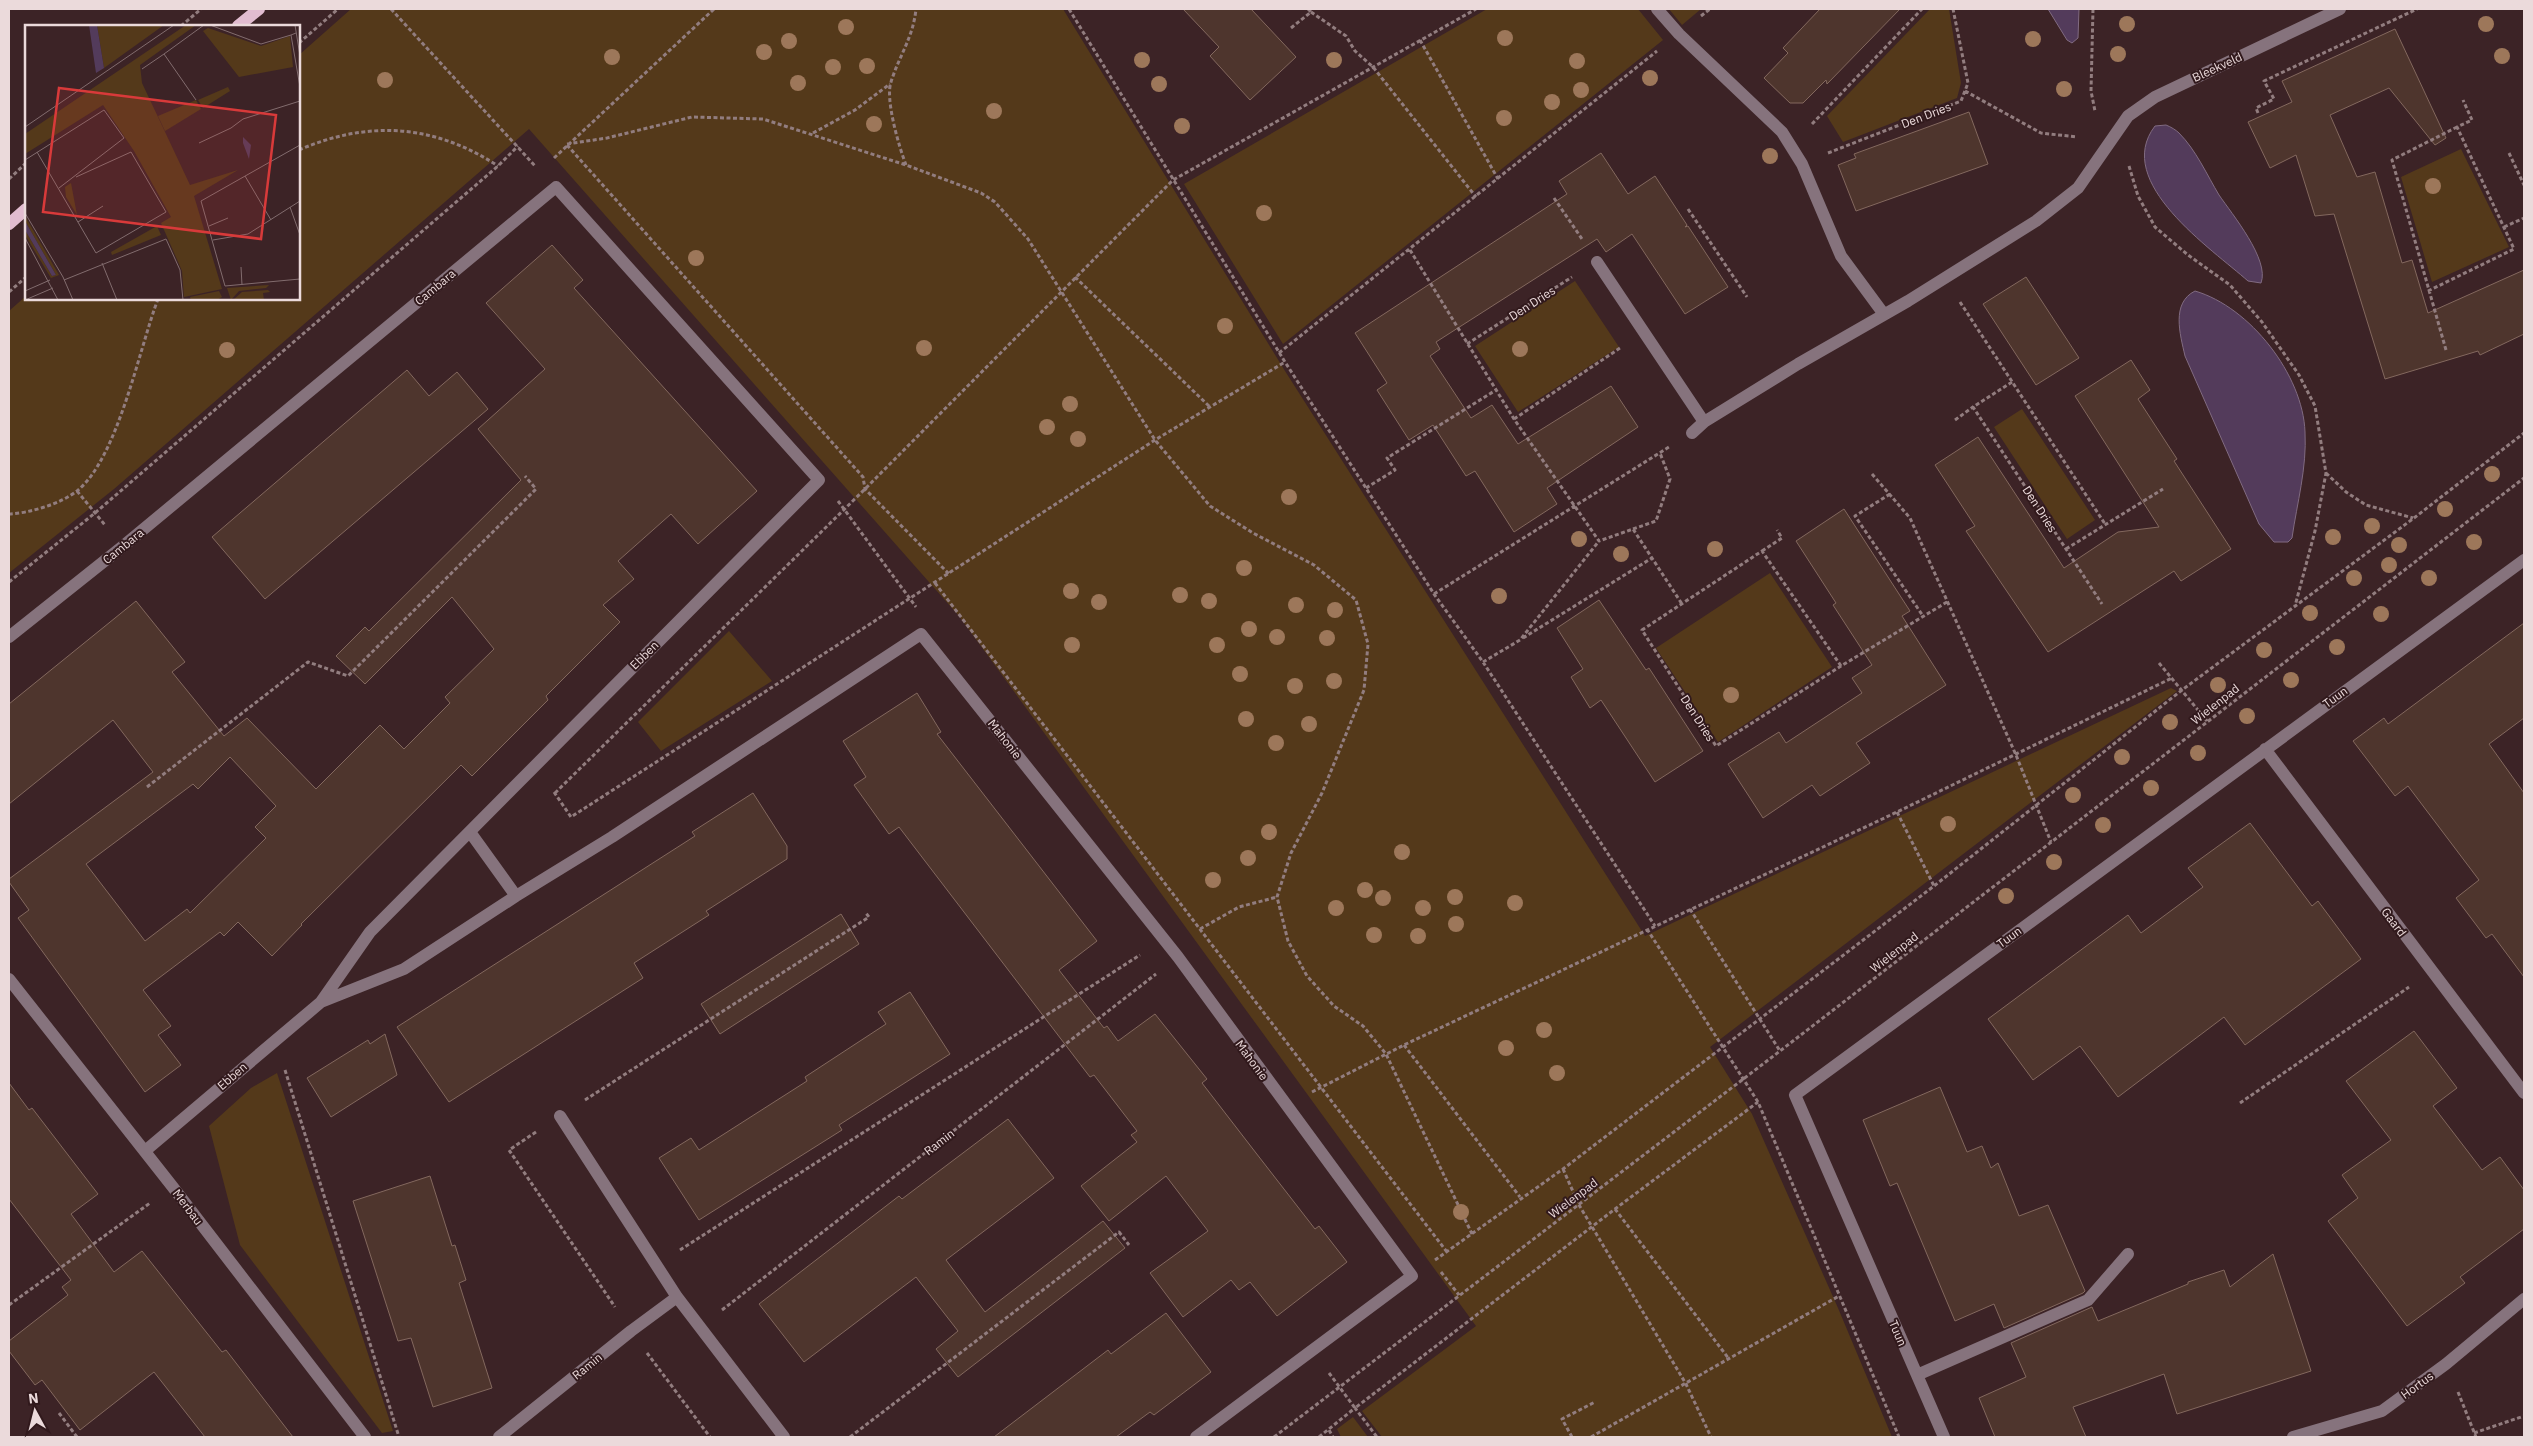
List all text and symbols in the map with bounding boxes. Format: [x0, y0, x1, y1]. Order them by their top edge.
inset map [25, 25, 300, 300]
street label: Bleekveld [2190, 49, 2244, 85]
street label: Den Dries [1899, 99, 1953, 131]
street label: Cambara [412, 265, 459, 308]
street label: Den Dries [1506, 282, 1558, 324]
street label: Den Dries [2019, 483, 2061, 535]
street label: Cambara [99, 525, 147, 567]
street label: Ebben [627, 638, 661, 672]
street label: Wielenpad [2188, 680, 2242, 728]
street label: Tuun [2320, 683, 2350, 711]
street label: Den Dries [1677, 692, 1719, 744]
street label: Mahonie [985, 716, 1025, 762]
street label: Gaard [2378, 905, 2410, 939]
street label: Tuun [1994, 923, 2024, 951]
street label: Wielenpad [1867, 928, 1921, 976]
street label: Mahonie [1232, 1037, 1272, 1083]
street label: Ebben [214, 1059, 250, 1093]
street label: Ramin [921, 1126, 957, 1158]
street label: Wielenpad [1546, 1175, 1600, 1221]
street label: Merbau [170, 1186, 206, 1228]
street label: Tuun [1886, 1318, 1910, 1348]
street label: Ramin [569, 1349, 605, 1383]
street label: Hortus [2398, 1368, 2436, 1402]
north arrow [10, 1386, 60, 1436]
text: N [27, 1389, 40, 1408]

